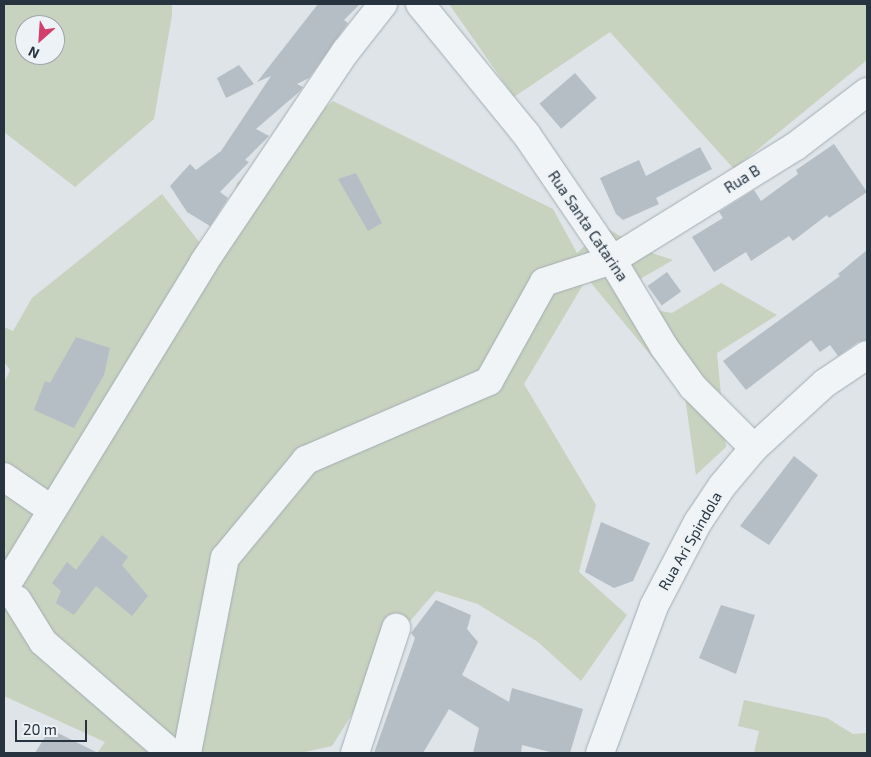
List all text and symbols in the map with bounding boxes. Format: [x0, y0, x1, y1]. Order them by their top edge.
north arrow [15, 15, 65, 65]
text: N [25, 43, 42, 63]
street label: Rua B [721, 161, 763, 197]
street label: Rua Santa Catarina [544, 167, 632, 285]
street label: Rua Ari Spindola [654, 488, 726, 594]
scale bar [18, 710, 90, 742]
text: 20 m [23, 720, 57, 738]

